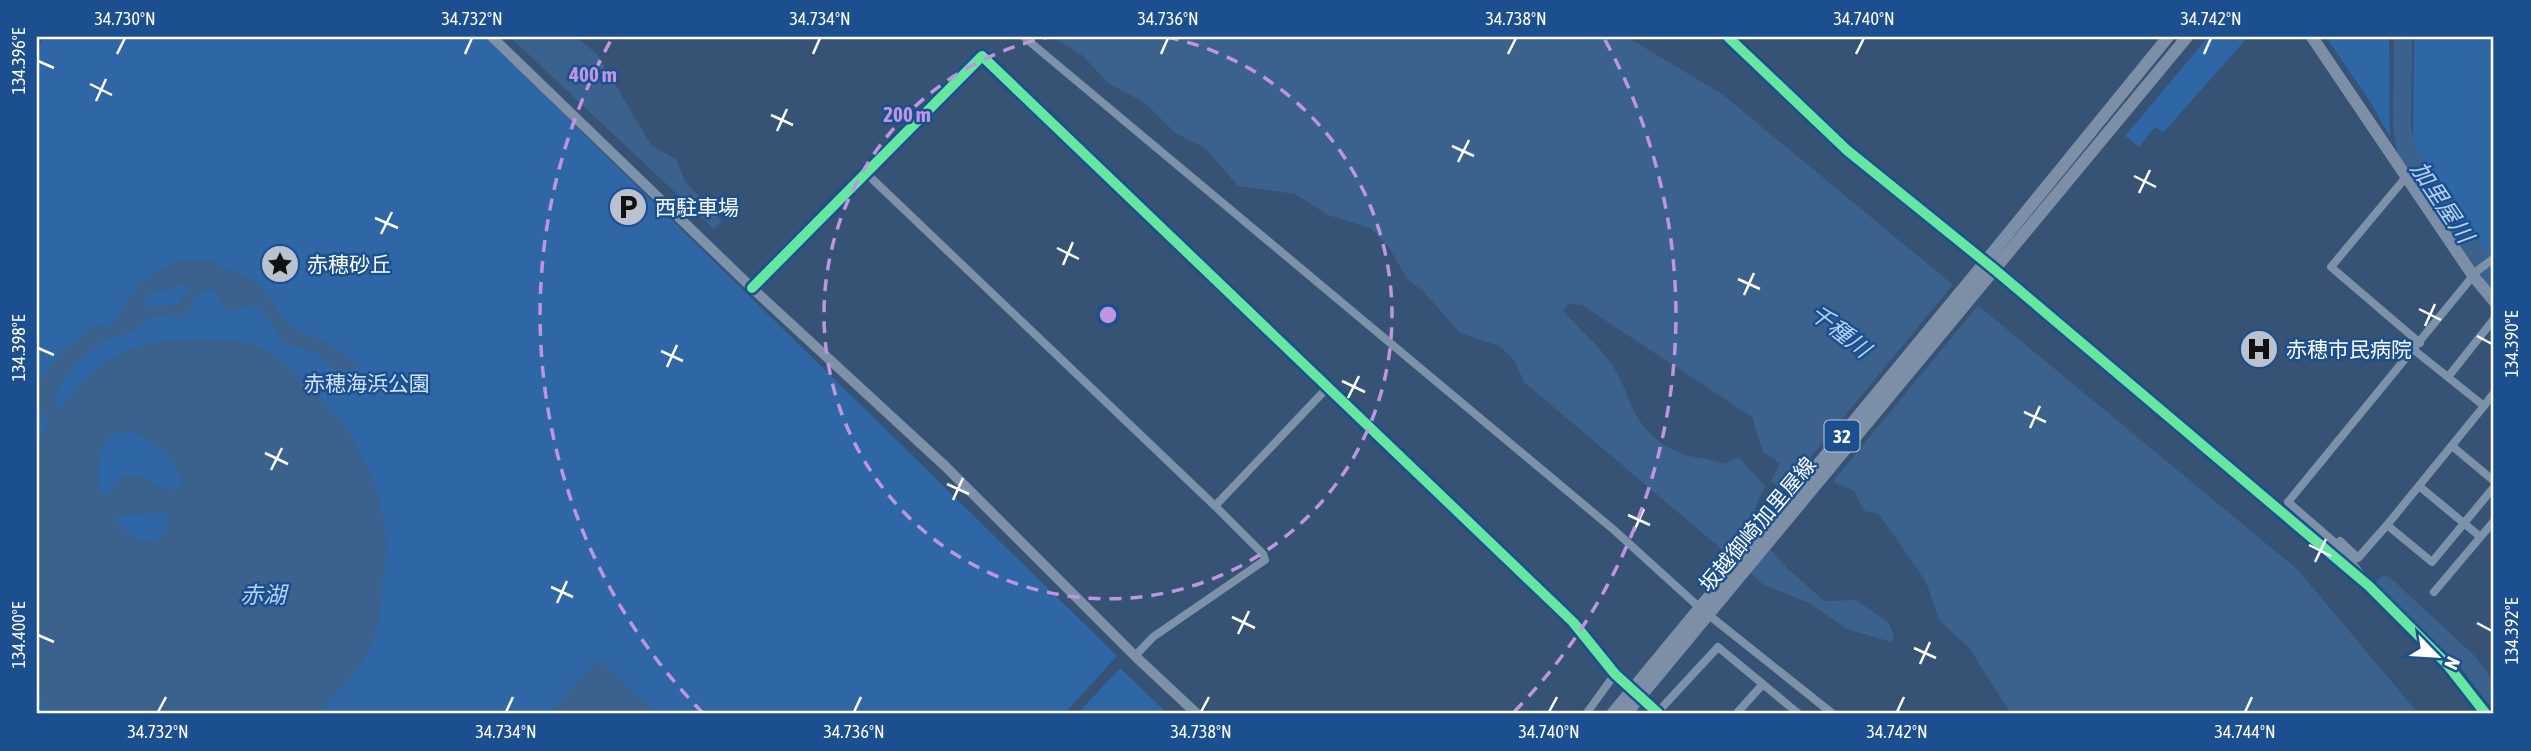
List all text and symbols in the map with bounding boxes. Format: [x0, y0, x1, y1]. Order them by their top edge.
text: 34.730°N [94, 8, 156, 29]
text: 34.732°N [441, 8, 503, 29]
text: 34.734°N [789, 8, 851, 29]
text: 34.736°N [1137, 8, 1199, 29]
text: 34.738°N [1485, 8, 1547, 29]
text: 34.740°N [1833, 8, 1895, 29]
text: 34.742°N [2180, 8, 2242, 29]
text: 134.396°E [8, 27, 29, 94]
text: 400 m [568, 62, 617, 86]
text: 200 m [883, 102, 931, 126]
water label: 加里屋川 [2405, 157, 2480, 250]
parking icon: 西駐車場 [607, 186, 649, 228]
place label: 西駐車場 [655, 195, 739, 219]
place icon: 赤穂砂丘 [259, 243, 301, 285]
place label: 赤穂砂丘 [307, 252, 391, 276]
water label: 千種川 [1805, 300, 1878, 364]
centre of rings [1096, 303, 1120, 327]
text: 134.390°E [2501, 310, 2522, 377]
text: 134.398°E [8, 314, 29, 381]
hospital icon: 赤穂市民病院 [2238, 328, 2280, 370]
place label: 赤穂市民病院 [2286, 337, 2412, 361]
park label: 赤穂海浜公園 [304, 371, 430, 395]
road number: 32 [1825, 420, 1860, 452]
street label: 坂越御崎加里屋線 [1694, 452, 1820, 596]
water label: 赤湖 [240, 582, 289, 608]
text: 134.392°E [2501, 597, 2522, 664]
text: 134.400°E [8, 601, 29, 668]
north arrow [2402, 622, 2472, 692]
text: N [2440, 653, 2465, 673]
text: 34.732°N [127, 721, 189, 742]
text: 34.734°N [475, 721, 537, 742]
text: 34.736°N [823, 721, 885, 742]
text: 34.738°N [1170, 721, 1232, 742]
text: 34.740°N [1518, 721, 1580, 742]
text: 34.742°N [1866, 721, 1928, 742]
text: 34.744°N [2214, 721, 2276, 742]

